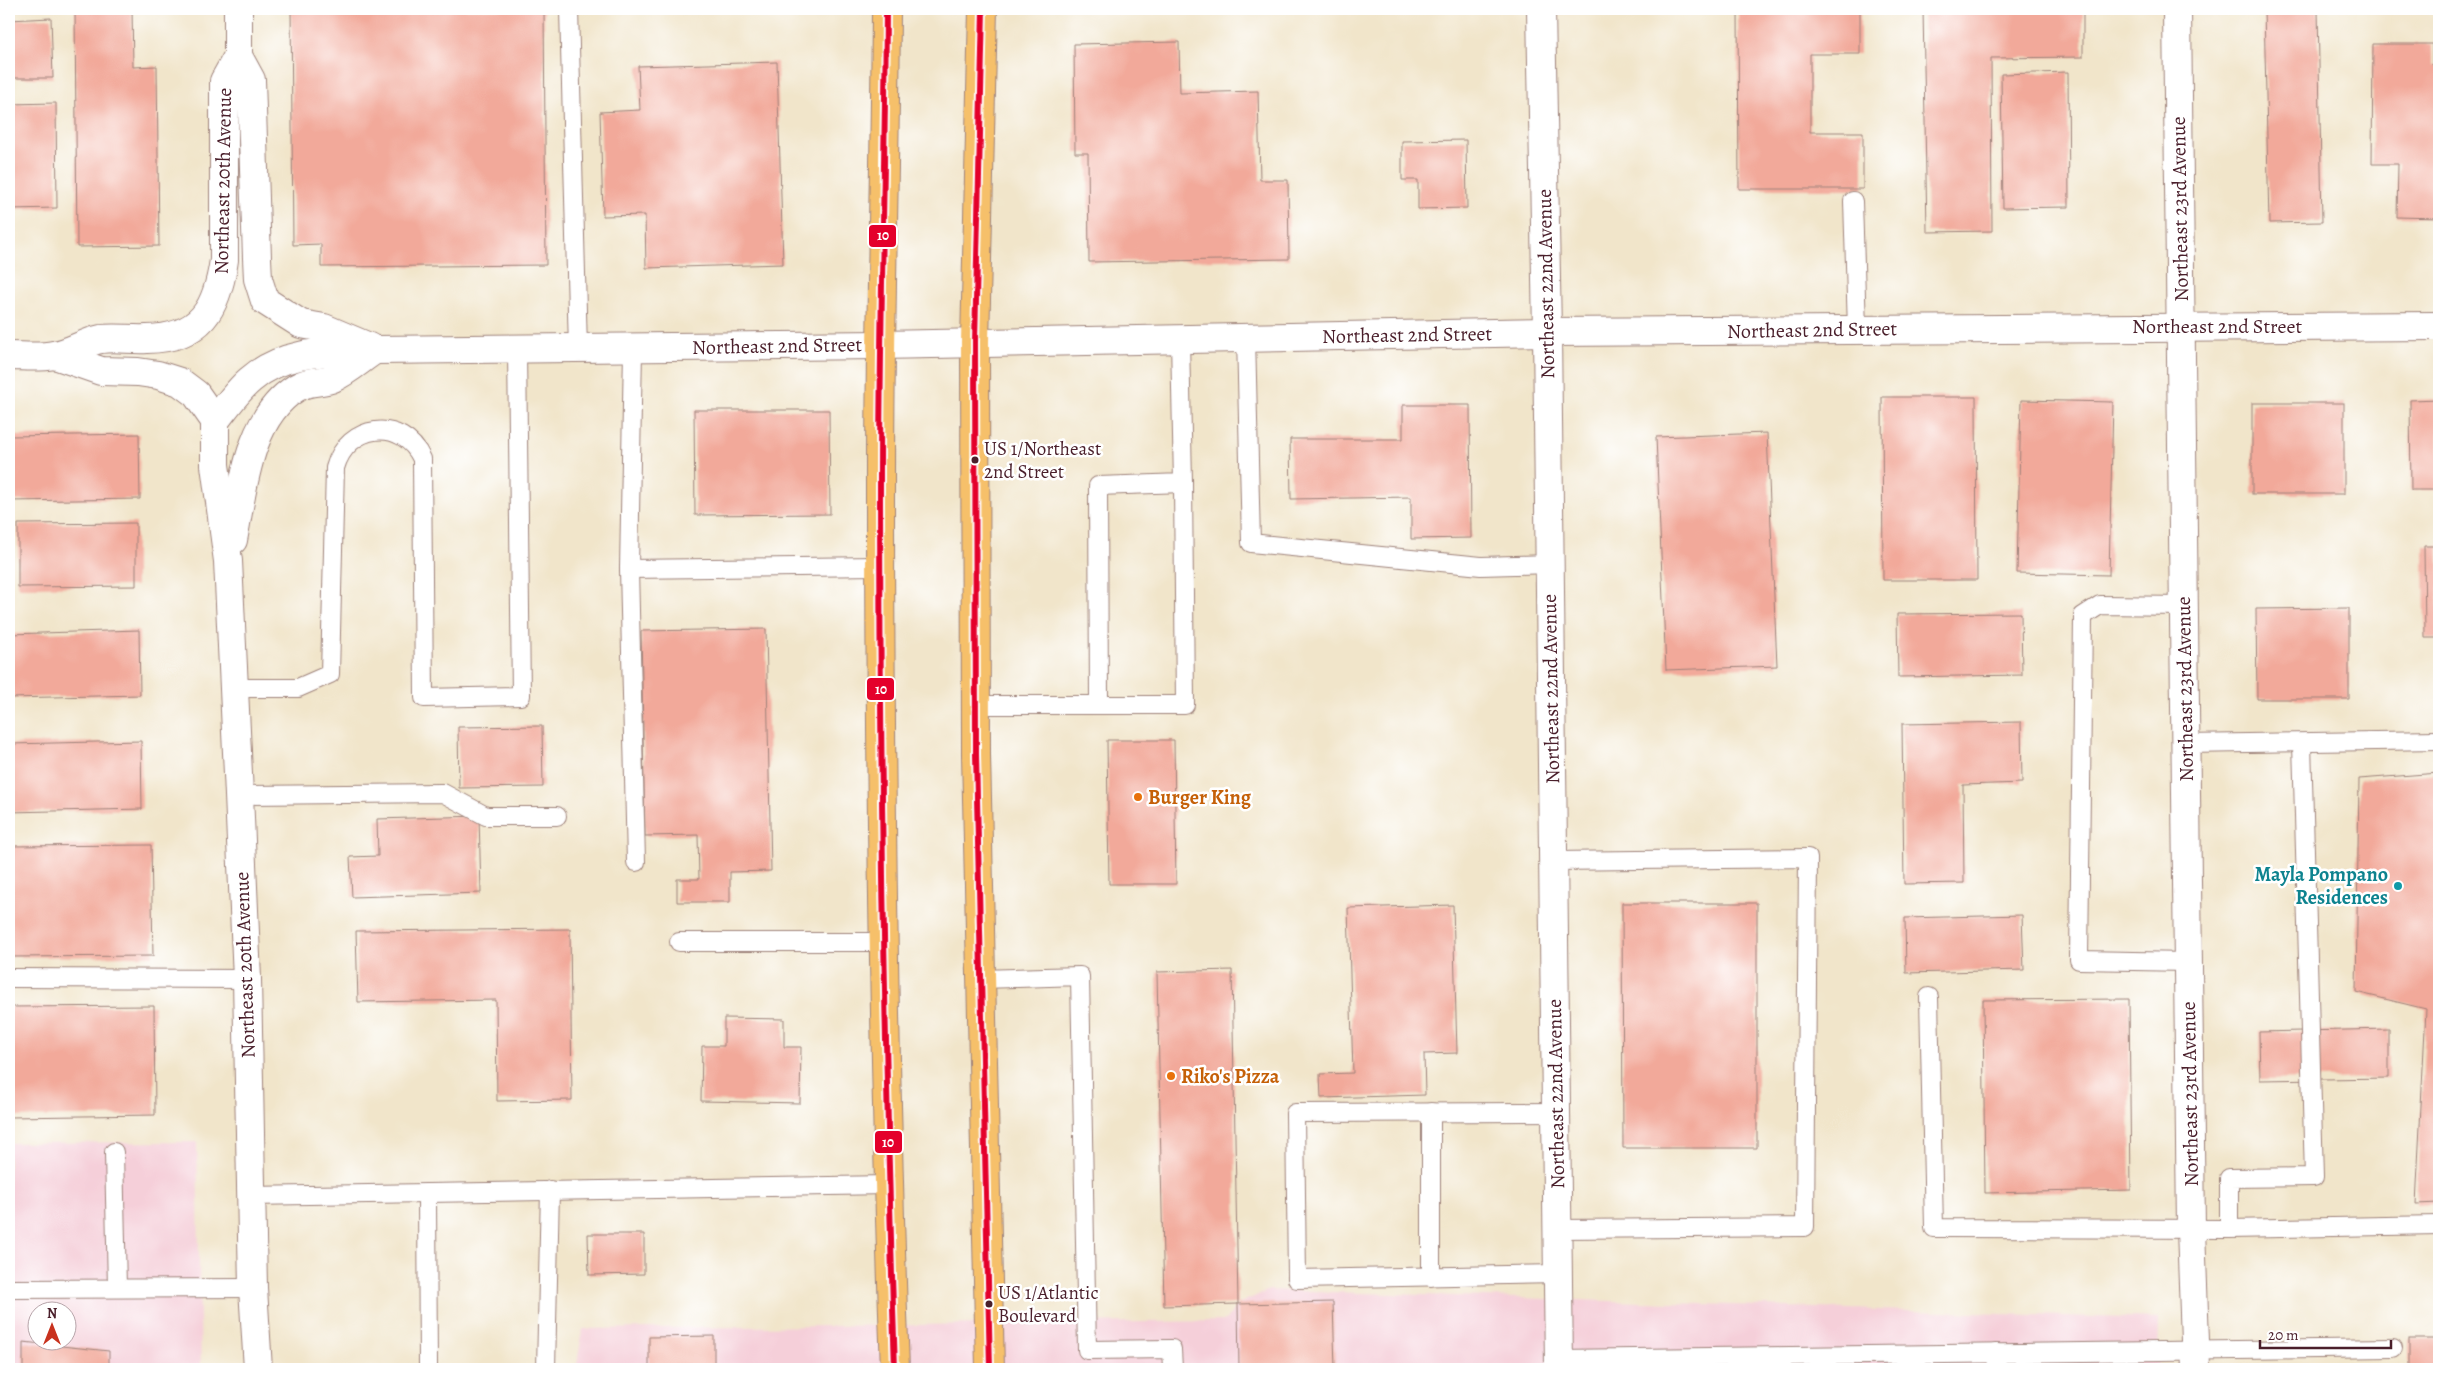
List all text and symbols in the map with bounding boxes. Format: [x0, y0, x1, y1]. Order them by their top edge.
street label: Northeast 20th Avenue [208, 87, 238, 275]
street label: Northeast 23rd Avenue [2165, 116, 2195, 302]
street label: Northeast 22nd Avenue [1531, 189, 1561, 379]
line badge: 10 [868, 224, 897, 248]
text: 10 [877, 226, 889, 245]
street label: Northeast 2nd Street [2132, 313, 2302, 340]
street label: Northeast 2nd Street [1727, 315, 1898, 345]
street label: Northeast 2nd Street [1322, 320, 1493, 350]
street label: Northeast 2nd Street [692, 331, 863, 361]
place label: US 1/Northeast 2nd Street [984, 436, 1101, 485]
marker: US 1/Northeast 2nd Street [970, 455, 980, 465]
street label: Northeast 22nd Avenue [1536, 594, 1566, 784]
street label: Northeast 23rd Avenue [2170, 596, 2200, 782]
line badge: 10 [866, 677, 895, 701]
text: 10 [875, 680, 887, 699]
place label: Burger King [1148, 784, 1252, 811]
marker: Burger King [1132, 791, 1144, 803]
place label: Mayla Pompano Residences [2254, 861, 2388, 911]
street label: Northeast 20th Avenue [228, 871, 262, 1059]
marker: Mayla Pompano Residences [2392, 880, 2404, 892]
street label: Northeast 22nd Avenue [1541, 999, 1571, 1189]
street label: Northeast 23rd Avenue [2175, 1001, 2205, 1187]
place label: Riko's Pizza [1181, 1063, 1280, 1090]
marker: Riko's Pizza [1165, 1070, 1177, 1082]
line badge: 10 [874, 1130, 903, 1154]
text: 10 [882, 1133, 894, 1152]
place label: US 1/Atlantic Boulevard [998, 1280, 1098, 1329]
marker: US 1/Atlantic Boulevard [984, 1299, 994, 1309]
north arrow [28, 1300, 78, 1350]
text: N [47, 1304, 57, 1323]
scale bar [2260, 1318, 2392, 1350]
text: 20 m [2268, 1325, 2299, 1345]

